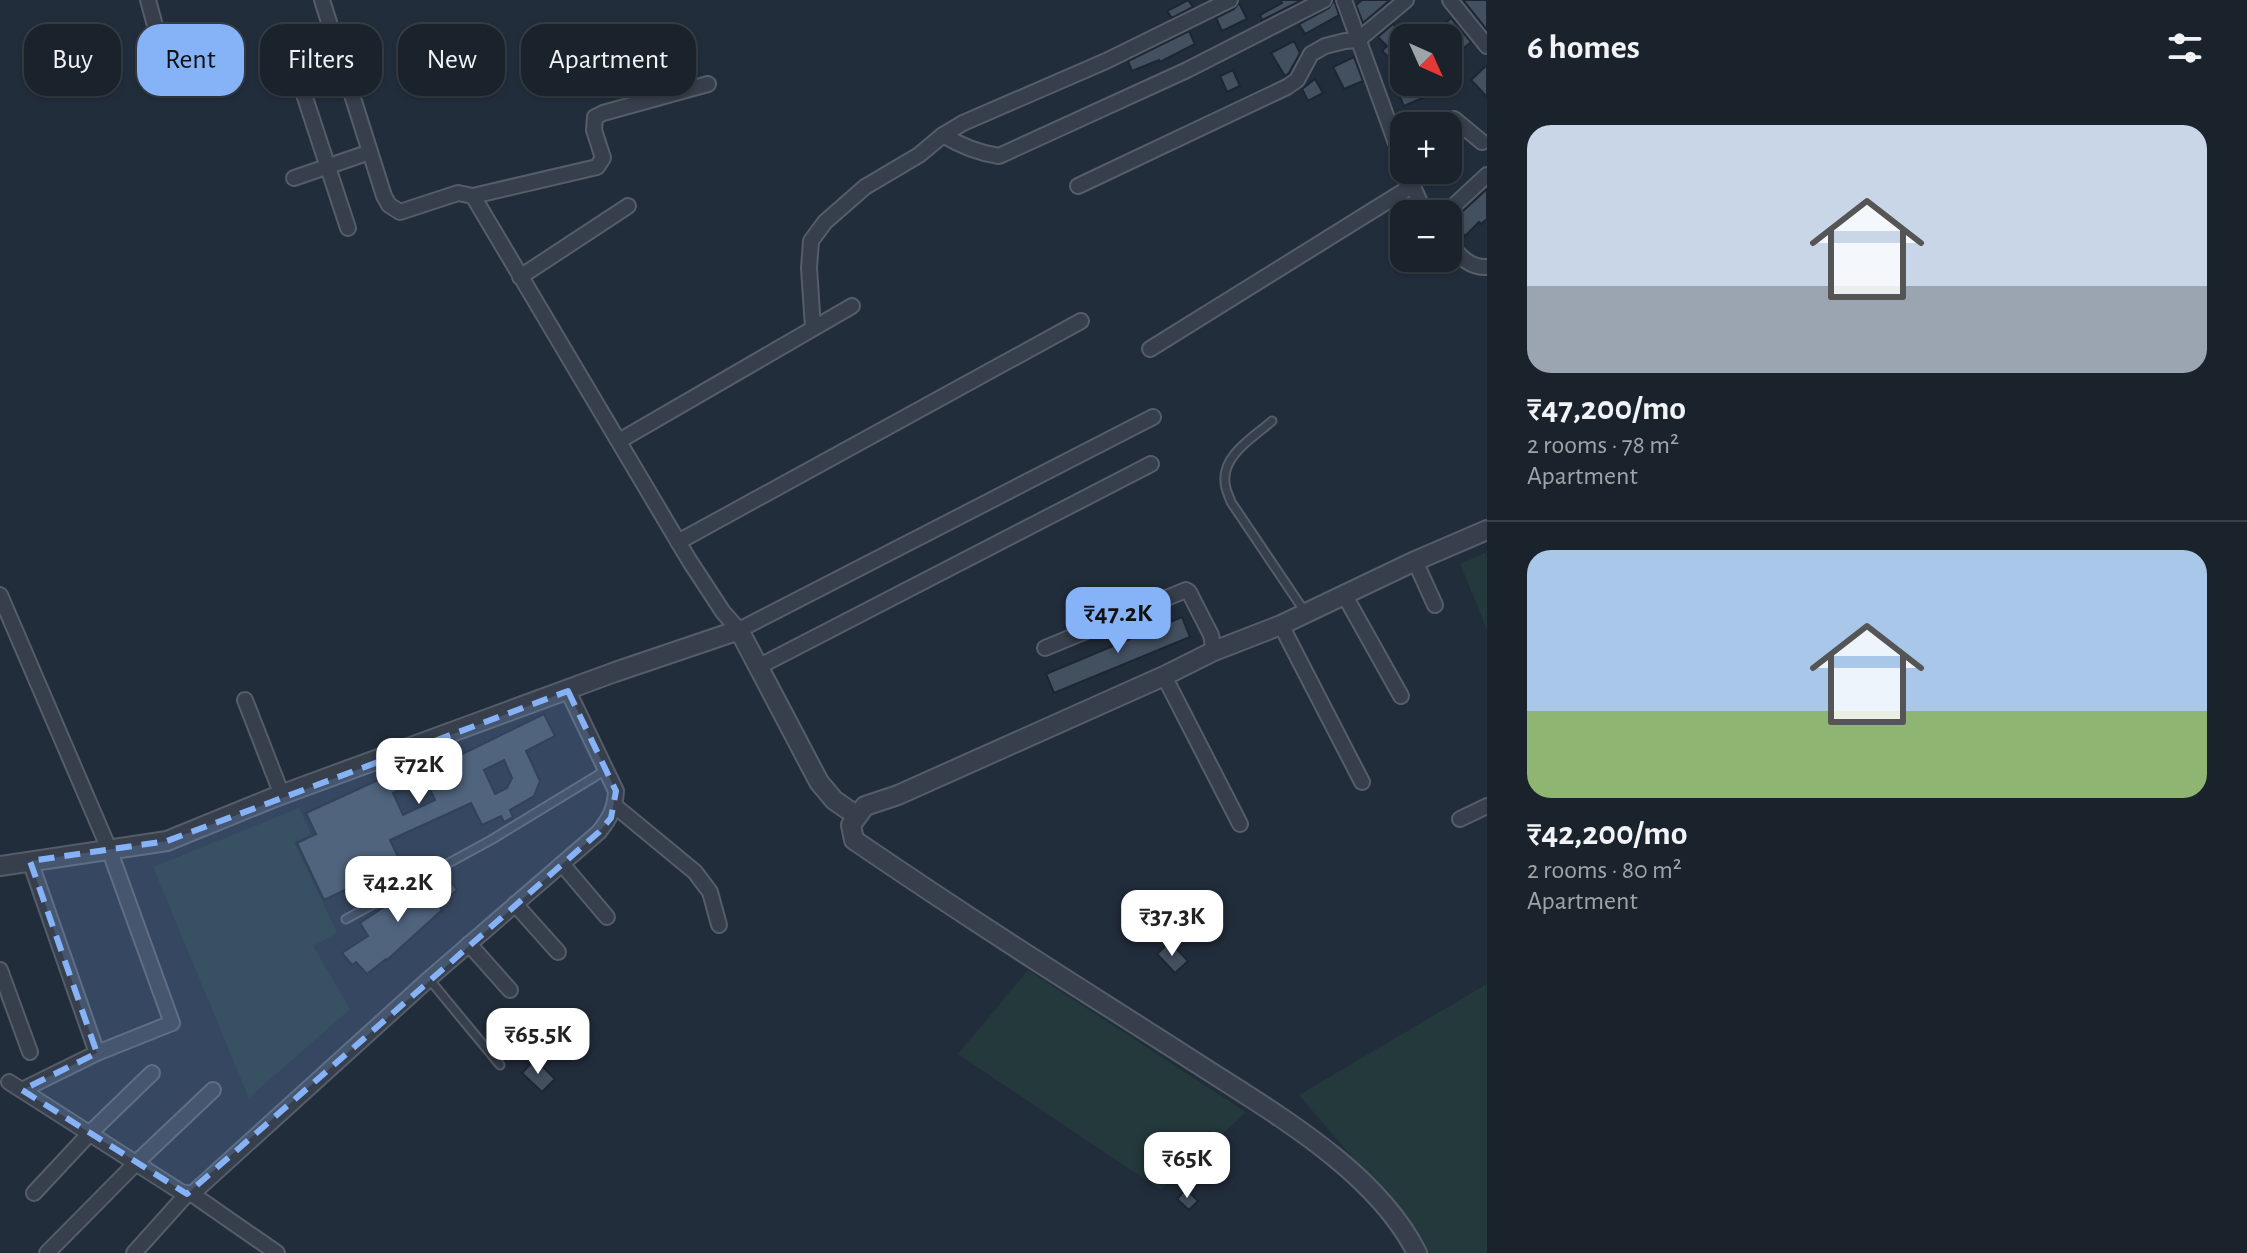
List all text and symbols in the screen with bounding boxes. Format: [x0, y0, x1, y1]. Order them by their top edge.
chip: Buy [24, 24, 121, 96]
chip: Rent [137, 24, 244, 96]
chip: Filters [260, 24, 382, 96]
chip: New [398, 24, 505, 96]
chip: Apartment [521, 24, 696, 96]
north arrow [1390, 24, 1462, 96]
map controls [1390, 24, 1462, 272]
icon: filters [2163, 26, 2207, 70]
text: 6 homes [1527, 31, 1640, 65]
button: + [1390, 112, 1462, 184]
icon: home [1795, 177, 1939, 321]
button: − [1390, 200, 1462, 272]
text: ₹47,200/mo [1527, 392, 1686, 426]
text: 2 rooms · 78 m² [1527, 432, 1679, 458]
text: Apartment [1527, 463, 1638, 489]
pin: ₹47.2K [1053, 587, 1183, 655]
text: ₹47.2K [1084, 600, 1152, 626]
icon: home [1795, 602, 1939, 746]
pin: ₹72K [372, 738, 466, 806]
text: ₹72K [394, 751, 444, 777]
text: ₹42,200/mo [1527, 817, 1687, 851]
pin: ₹42.2K [333, 856, 463, 924]
text: 2 rooms · 80 m² [1527, 857, 1682, 883]
text: ₹42.2K [363, 869, 433, 895]
text: Apartment [1527, 888, 1638, 914]
pin: ₹37.3K [1107, 890, 1237, 958]
text: ₹37.3K [1139, 903, 1205, 929]
pin: ₹65.5K [473, 1008, 603, 1076]
text: ₹65.5K [504, 1021, 572, 1047]
pin: ₹65K [1140, 1132, 1234, 1200]
text: ₹65K [1162, 1145, 1212, 1171]

